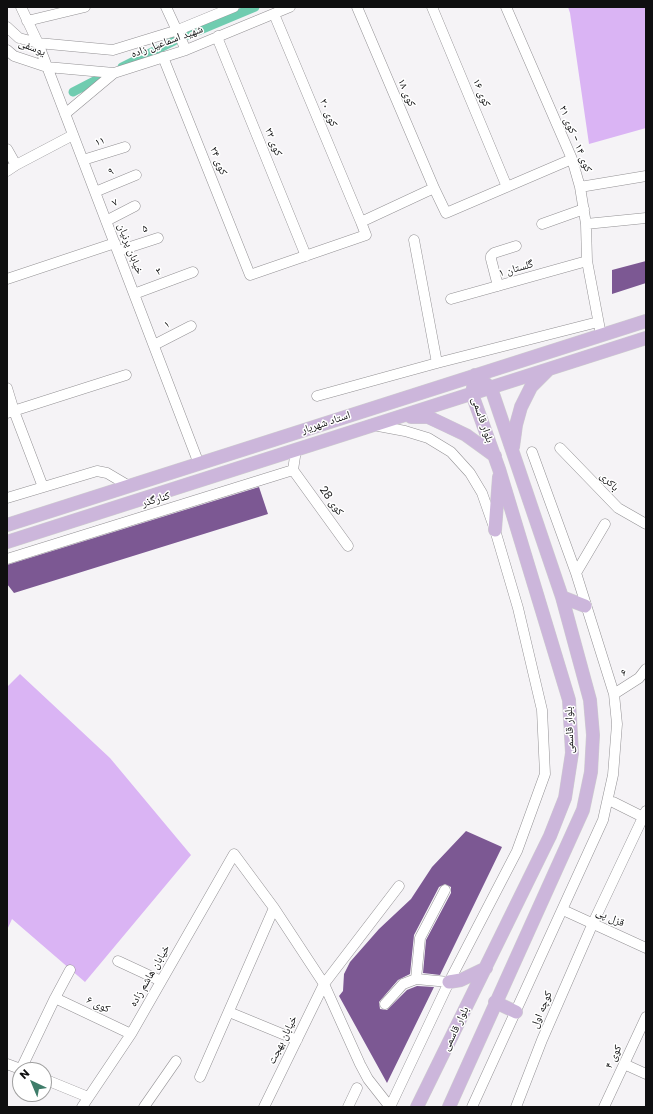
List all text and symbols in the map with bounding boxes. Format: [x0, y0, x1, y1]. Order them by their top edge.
street label: شهید اسماعیل زاده [129, 23, 205, 61]
street label: یوسفی [17, 37, 47, 59]
street label: کوی ۱۸ [394, 77, 418, 109]
street label: کوی ۱۶ [469, 77, 493, 109]
street label: کوی ۲۰ [316, 97, 340, 129]
street label: کوی ۱۴ - کوی ۲۱ [556, 104, 594, 174]
street label: کوی ۲۲ [261, 126, 285, 158]
street label: ۱۱ [93, 134, 107, 150]
street label: کوی ۲۴ [206, 145, 230, 177]
street label: ۹ [106, 165, 116, 179]
street label: ۷ [110, 196, 120, 210]
street label: خیابان پرنیان [114, 222, 146, 276]
street label: ۵ [141, 222, 149, 236]
street label: ۱ گلستان [497, 258, 535, 280]
street label: ۳ [154, 265, 164, 279]
street label: ۱ [162, 318, 172, 332]
street label: بلوار قاسمی [468, 395, 496, 445]
street label: استاد شهریار [300, 409, 352, 437]
street label: باکری [597, 470, 621, 494]
street label: کوی 28 [316, 484, 346, 518]
street label: کنارگذر [140, 489, 172, 511]
street label: ۶ [618, 666, 630, 680]
street label: بلوار قاسمی [563, 706, 577, 754]
street label: قزل پی [594, 906, 626, 930]
street label: خیابان هاشم زاده [127, 943, 173, 1009]
street label: کوچه اول [528, 990, 556, 1030]
street label: کوی ۶ [84, 994, 112, 1016]
street label: بلوار قاسمی [440, 1005, 472, 1053]
street label: خیابان بهجت [266, 1014, 300, 1066]
street label: کوی ۴ [603, 1043, 625, 1071]
north arrow [12, 1062, 52, 1102]
text: N [16, 1065, 33, 1083]

